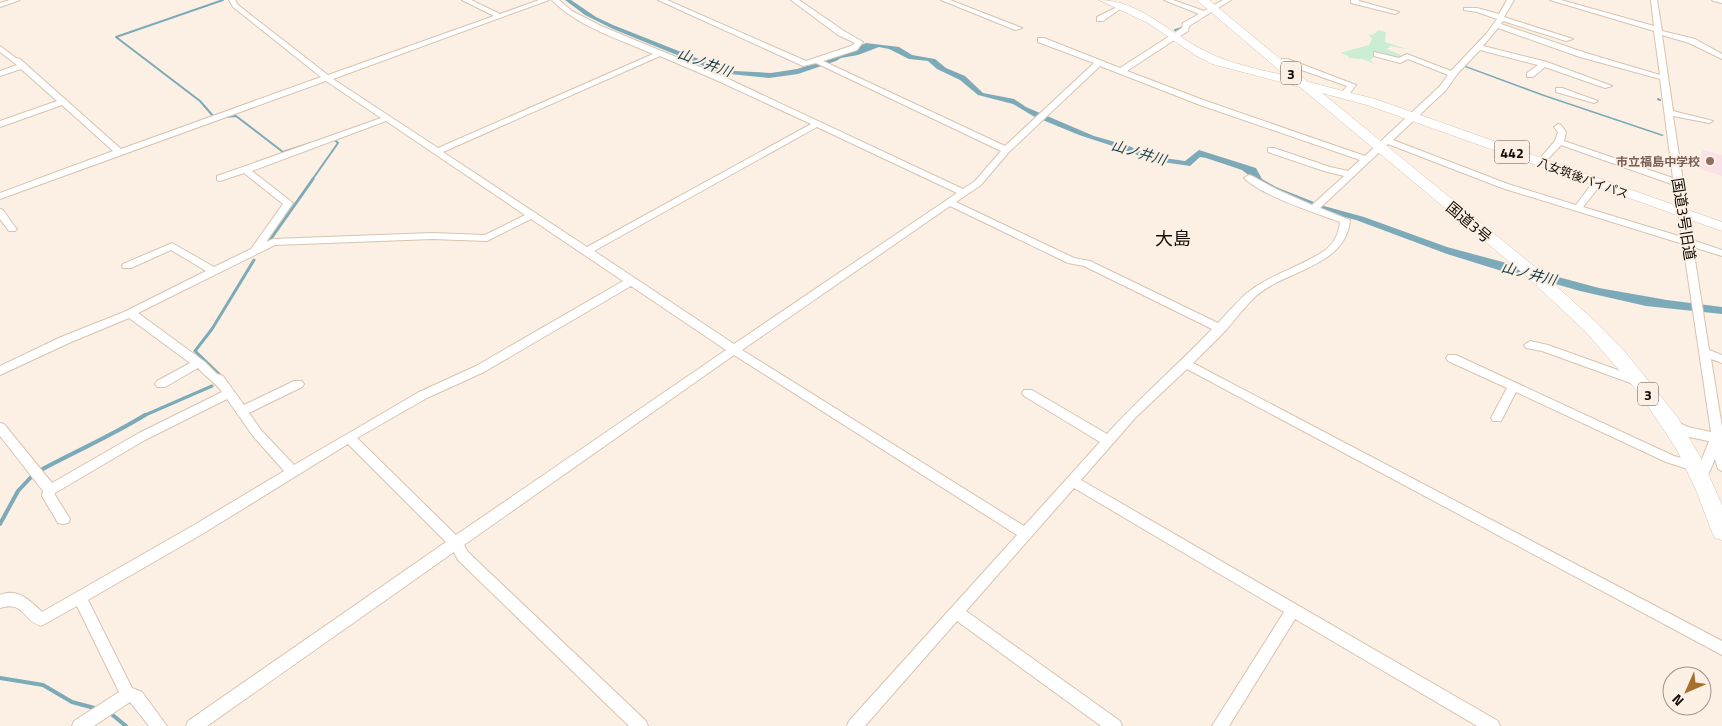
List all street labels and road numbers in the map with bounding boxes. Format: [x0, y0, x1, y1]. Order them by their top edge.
road number: 3 [1281, 62, 1301, 84]
road number: 442 [1494, 140, 1530, 163]
street label: 八女筑後バイパス [1535, 153, 1631, 203]
street label: 国道3号旧道 [1666, 176, 1702, 262]
street label: 国道3号 [1441, 196, 1497, 248]
road number: 3 [1638, 382, 1658, 406]

